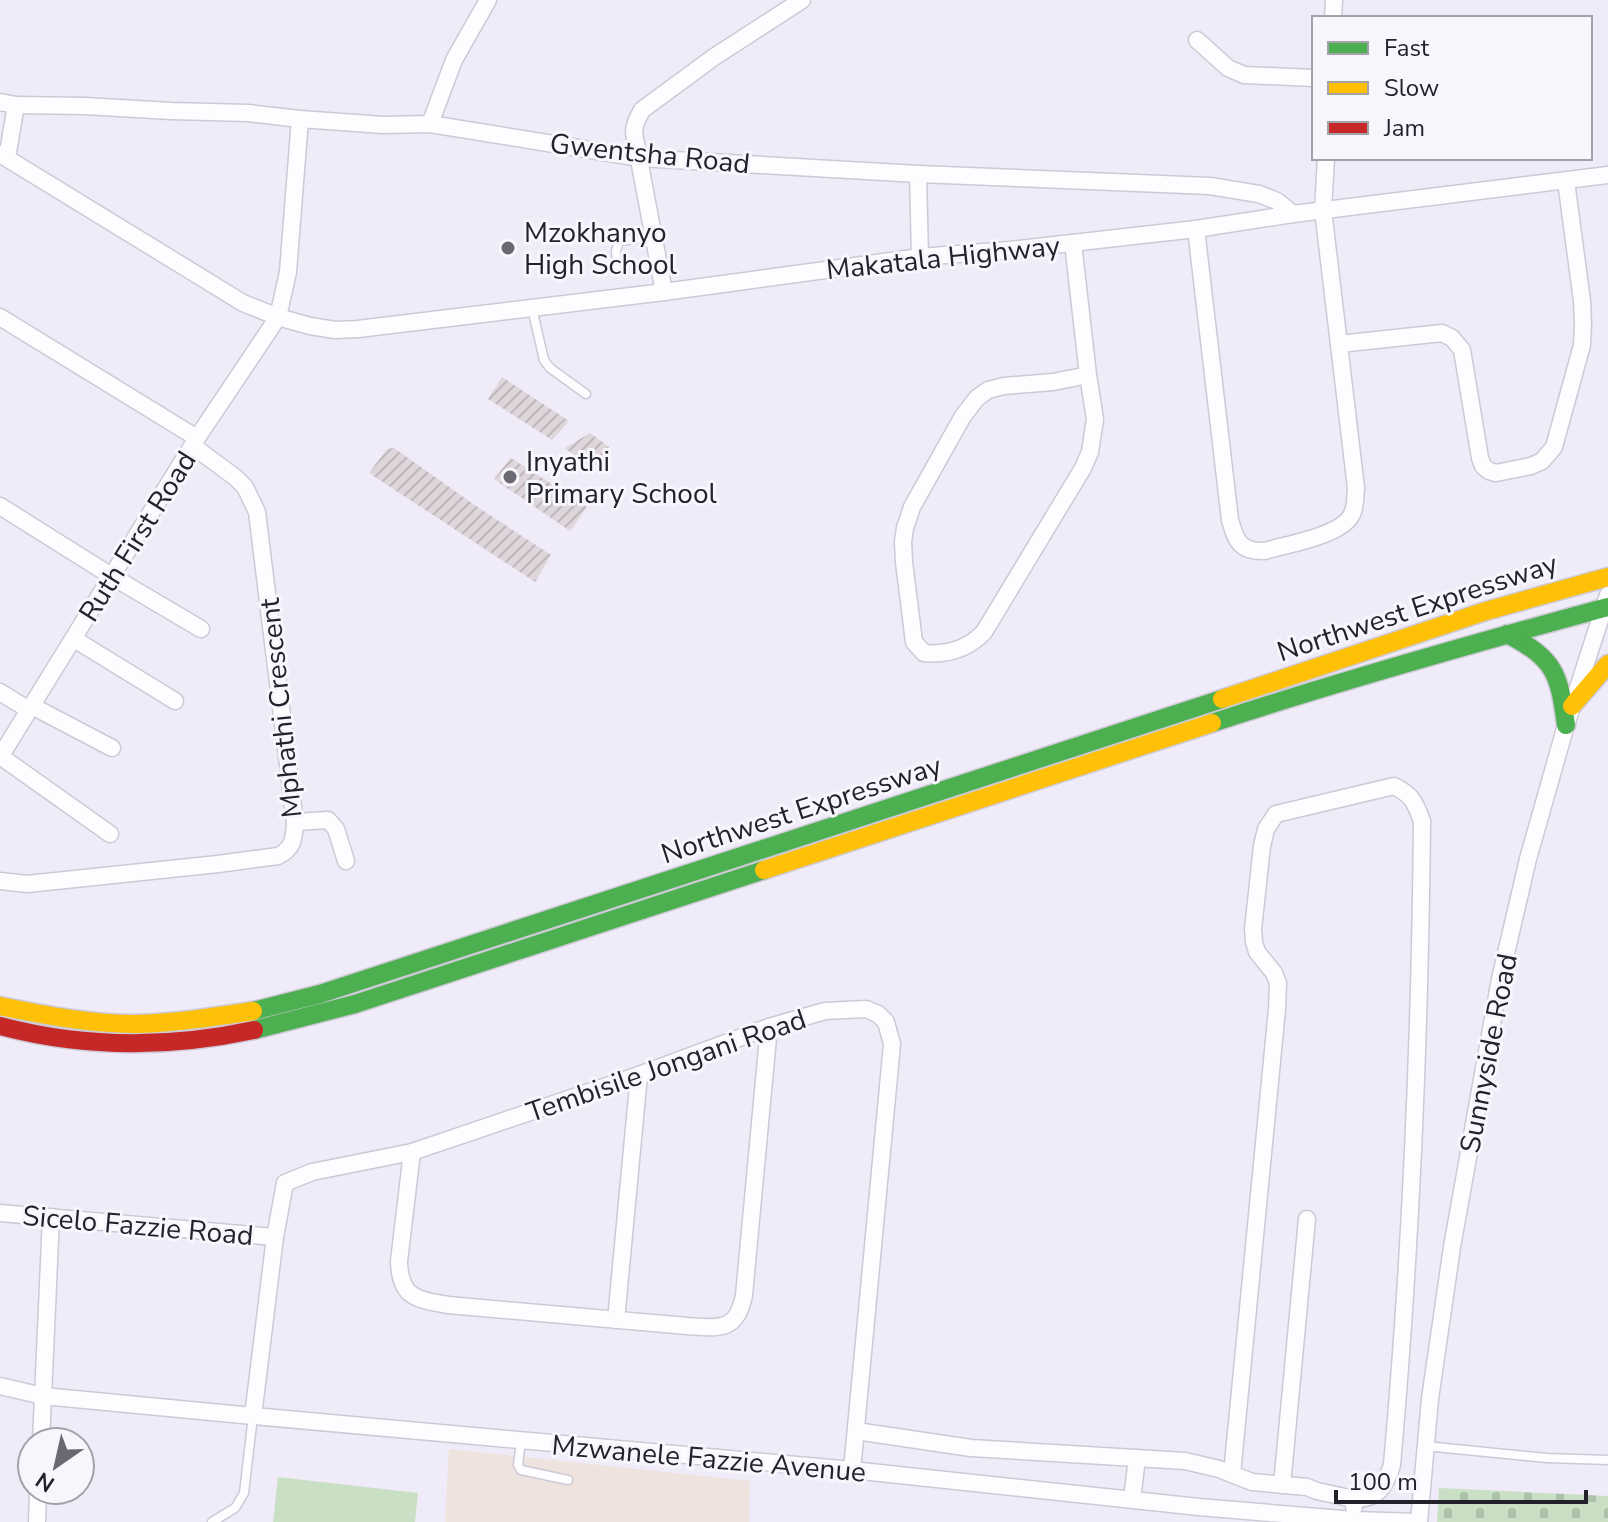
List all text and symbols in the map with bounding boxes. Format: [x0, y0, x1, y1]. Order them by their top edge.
legend [1312, 16, 1592, 160]
text: Fast [1384, 32, 1430, 64]
text: Slow [1384, 72, 1439, 104]
text: Jam [1383, 112, 1425, 144]
street label: Gwentsha Road [548, 125, 752, 183]
place label: Mzokhanyo High School [524, 214, 678, 284]
street label: Makatala Highway [824, 227, 1062, 289]
marker: Mzokhanyo High School [499, 239, 517, 257]
place label: Inyathi Primary School [526, 443, 717, 513]
street label: Ruth First Road [70, 444, 206, 629]
marker: Inyathi Primary School [501, 468, 519, 486]
street label: Northwest Expressway [1272, 545, 1563, 671]
street label: Mphathi Crescent [251, 596, 311, 820]
street label: Northwest Expressway [656, 747, 947, 873]
street label: Sunnyside Road [1451, 950, 1527, 1156]
street label: Tembisile Jongani Road [522, 1000, 811, 1132]
street label: Sicelo Fazzie Road [21, 1197, 255, 1255]
north arrow [16, 1426, 96, 1506]
street label: Mzwanele Fazzie Avenue [550, 1426, 868, 1492]
scale bar [1336, 1454, 1586, 1504]
text: N [30, 1465, 61, 1499]
text: 100 m [1348, 1466, 1418, 1498]

